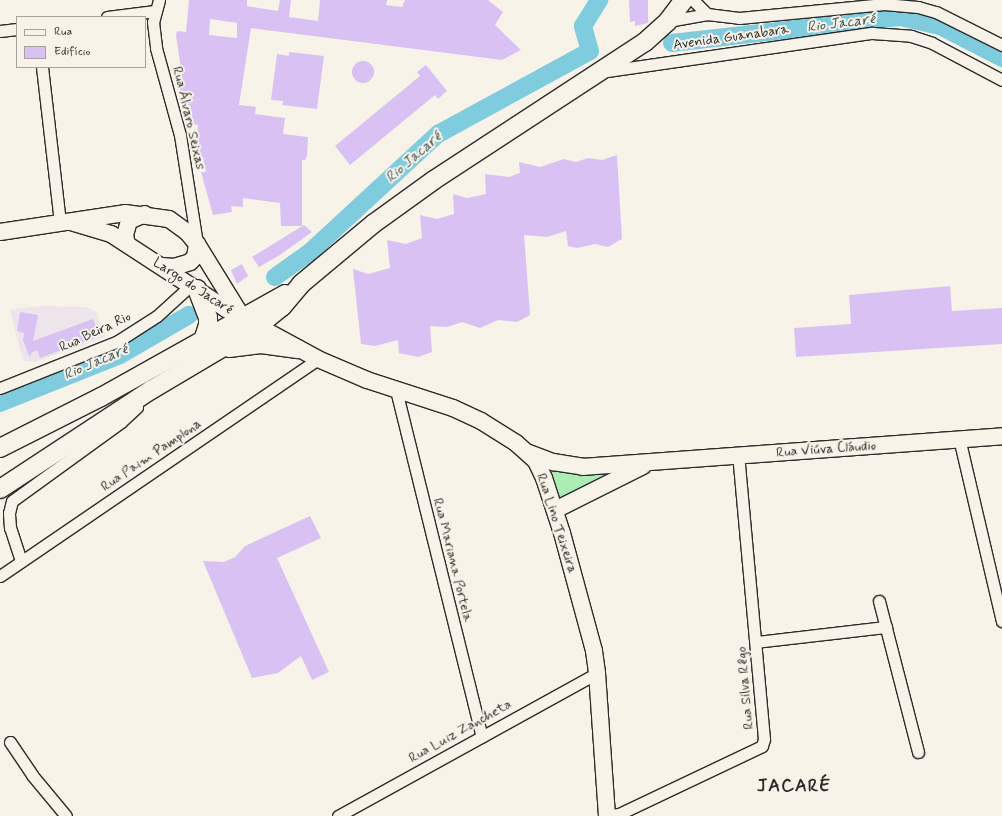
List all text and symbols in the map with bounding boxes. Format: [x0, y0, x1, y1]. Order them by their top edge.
water label: Rio Jacaré [807, 11, 875, 37]
legend [16, 16, 146, 68]
street label: Avenida Guanabara [672, 21, 790, 53]
text: Rua [54, 24, 72, 40]
text: Edifício [54, 44, 90, 60]
street label: Rua Álvaro Seixas [169, 65, 209, 171]
water label: Rio Jacaré [383, 129, 445, 187]
street label: Largo do Jacaré [148, 253, 238, 319]
street label: Rua Beira Rio [56, 308, 134, 356]
water label: Rio Jacaré [62, 342, 130, 384]
street label: Rua Paim Pamplona [97, 415, 205, 495]
street label: Rua Viúva Cláudio [774, 437, 878, 461]
street label: Rua Lino Teixeira [533, 472, 581, 574]
street label: Rua Mariana Portela [429, 496, 477, 624]
street label: Rua Silva Rêgo [733, 646, 757, 730]
street label: Rua Luiz Zancheta [406, 696, 514, 766]
district label: JACARÉ [757, 775, 831, 797]

